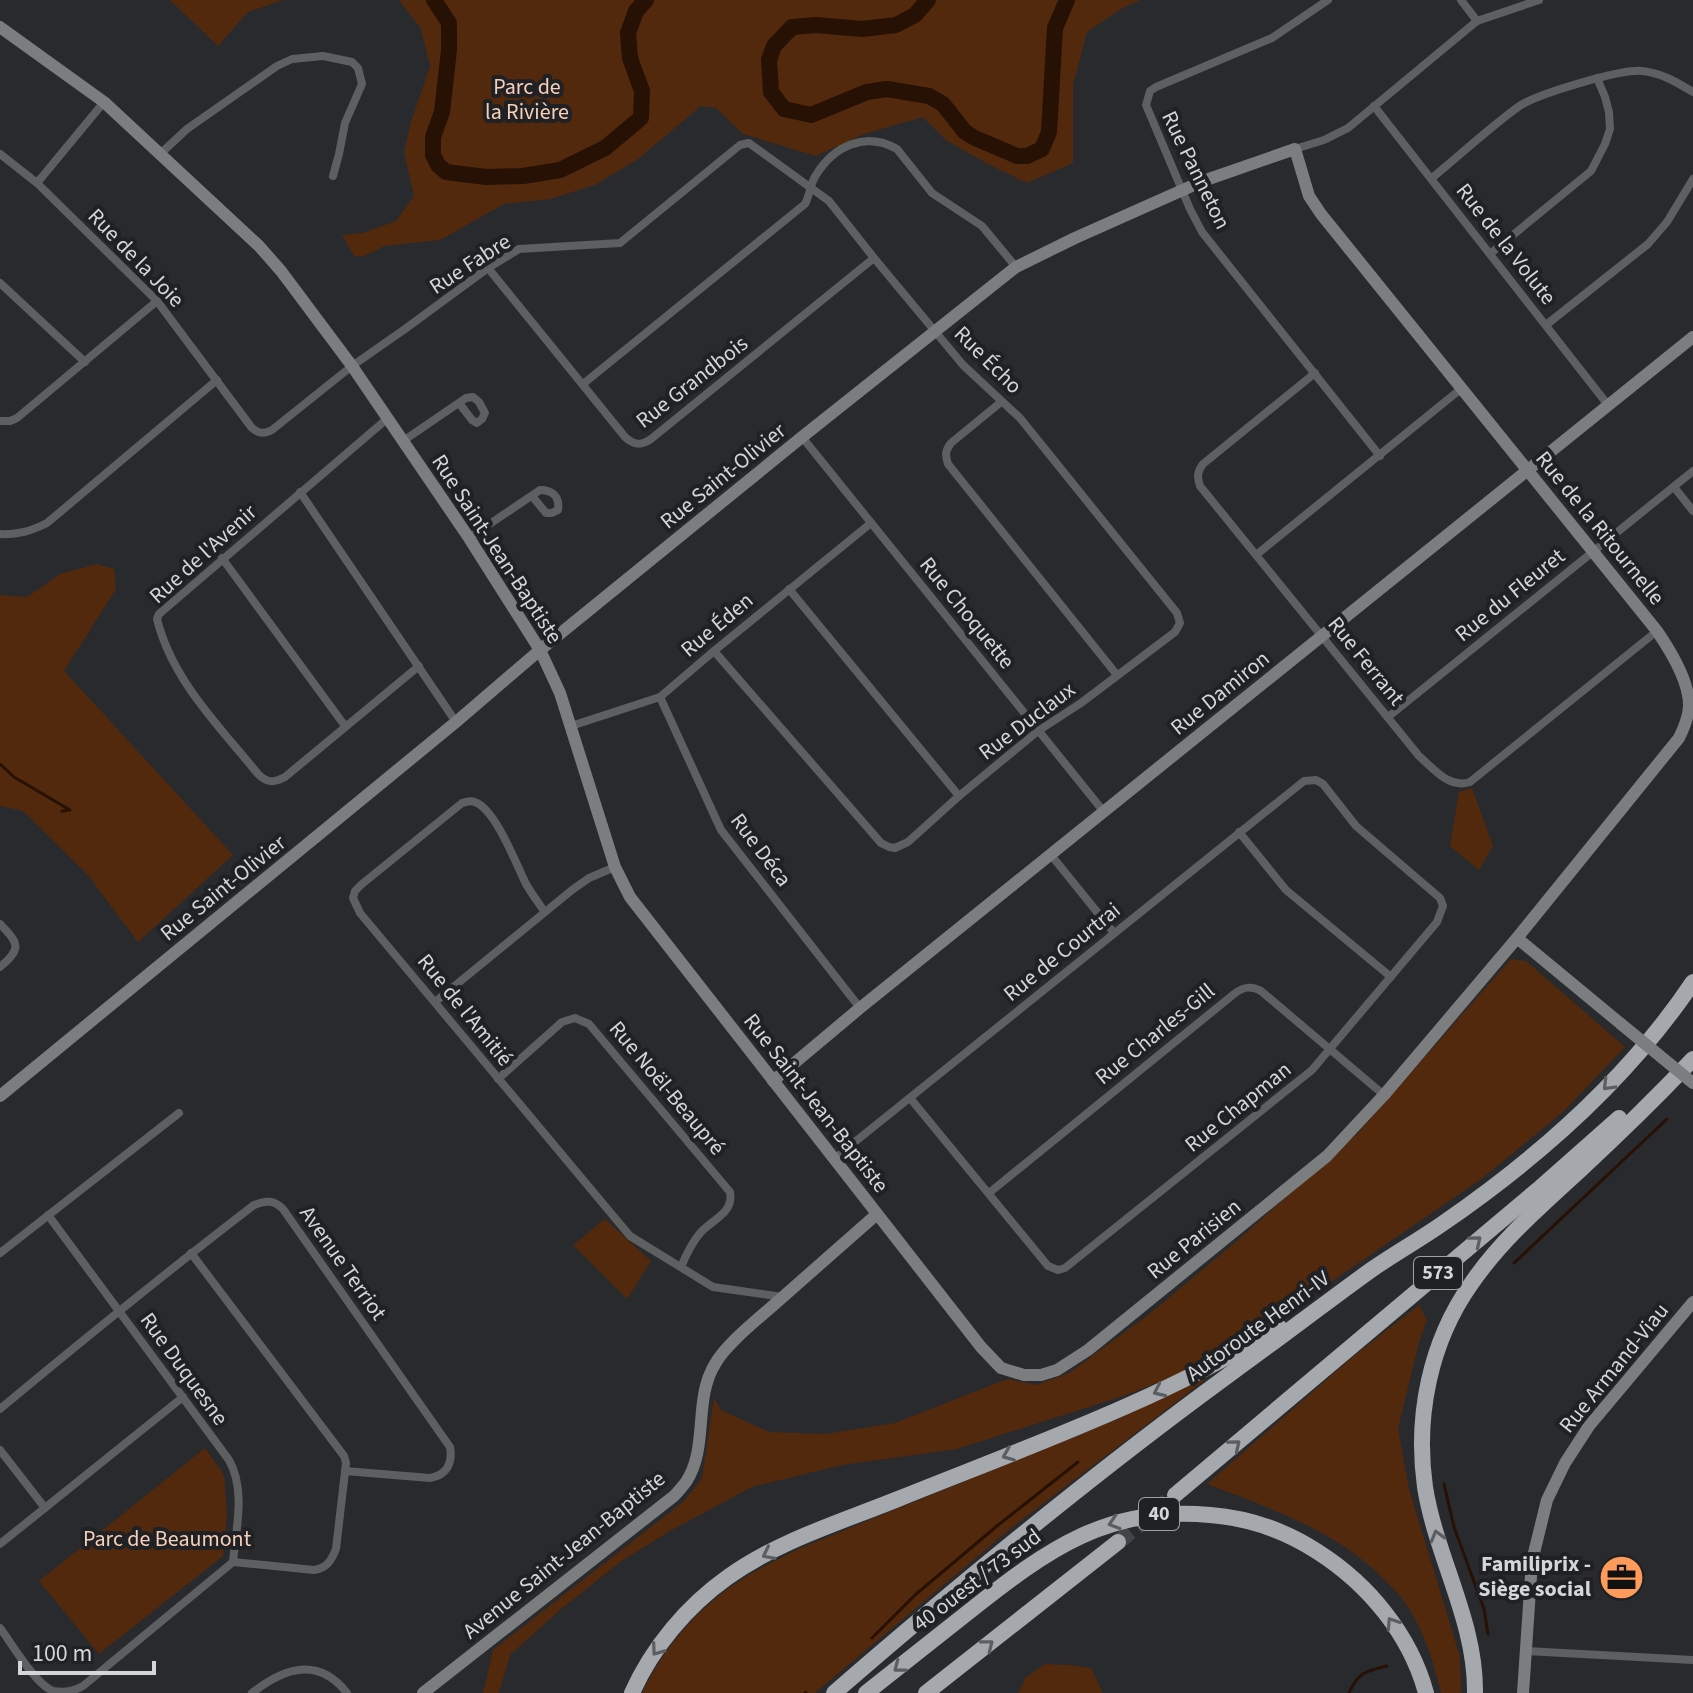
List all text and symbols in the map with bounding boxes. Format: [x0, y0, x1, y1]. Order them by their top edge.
park label: Parc de la Rivière [485, 71, 569, 128]
street label: Rue Panneton [1154, 105, 1238, 235]
street label: Rue de la Volute [1448, 176, 1564, 312]
street label: Rue de la Joie [80, 201, 192, 315]
street label: Rue Fabre [423, 226, 517, 302]
street label: Rue Écho [947, 319, 1029, 401]
street label: Rue Grandbois [629, 328, 755, 436]
street label: Rue Saint-Olivier [653, 415, 793, 537]
street label: Rue de la Ritournelle [1528, 444, 1672, 612]
street label: Rue Saint-Jean-Baptiste [424, 448, 570, 650]
street label: Rue de l'Avenir [142, 497, 264, 611]
street label: Rue du Fleuret [1448, 540, 1572, 649]
street label: Rue Choquette [912, 550, 1022, 676]
street label: Rue Éden [674, 585, 760, 665]
street label: Rue Ferrant [1320, 610, 1412, 713]
street label: Rue Damiron [1164, 643, 1276, 743]
street label: Rue Duclaux [972, 674, 1082, 768]
street label: Rue Déca [723, 806, 799, 894]
street label: Rue Saint-Olivier [153, 827, 293, 949]
street label: Rue de Courtrai [997, 895, 1127, 1009]
street label: Rue de l'Amitié [410, 947, 520, 1073]
street label: Rue Charles-Gill [1088, 976, 1222, 1092]
street label: Rue Saint-Jean-Baptiste [736, 1006, 896, 1200]
street label: Rue Noël-Beaupré [601, 1014, 733, 1162]
street label: Rue Chapman [1178, 1054, 1298, 1160]
one-way arrow [1603, 1076, 1617, 1090]
street label: Rue Parisien [1140, 1191, 1248, 1287]
street label: Avenue Terriot [292, 1199, 395, 1327]
one-way arrow [1467, 1236, 1481, 1251]
road number: 573 [1414, 1257, 1462, 1289]
street label: Autoroute Henri-IV [1179, 1262, 1337, 1389]
street label: Rue Armand-Viau [1551, 1296, 1677, 1440]
street label: Rue Duquesne [132, 1306, 236, 1432]
one-way arrow [1153, 1381, 1167, 1397]
one-way arrow [1225, 1440, 1240, 1455]
one-way arrow [1002, 1445, 1016, 1462]
street label: Avenue Saint-Jean-Baptiste [456, 1463, 672, 1647]
road number: 40 [1139, 1498, 1179, 1530]
one-way arrow [1108, 1514, 1122, 1530]
street label: 40 ouest / 73 sud [906, 1521, 1048, 1639]
park label: Parc de Beaumont [83, 1523, 252, 1555]
one-way arrow [1430, 1530, 1446, 1544]
one-way arrow [761, 1544, 776, 1560]
place label: Familiprix - Siège social [1478, 1548, 1592, 1605]
office icon: Familiprix - Siège social [1598, 1553, 1646, 1601]
one-way arrow [1386, 1617, 1401, 1632]
scale bar [20, 1625, 154, 1675]
text: 100 m [32, 1636, 92, 1671]
one-way arrow [652, 1641, 667, 1656]
one-way arrow [979, 1641, 994, 1655]
one-way arrow [894, 1657, 908, 1672]

